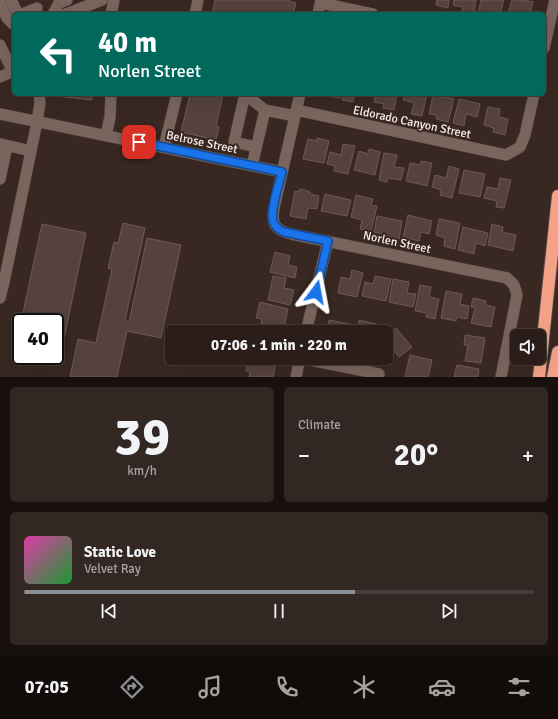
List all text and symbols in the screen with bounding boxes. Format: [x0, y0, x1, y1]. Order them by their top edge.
text: 40 m [98, 26, 157, 60]
icon: left [32, 28, 84, 80]
text: Norlen Street [98, 60, 201, 82]
street label: Eldorado Canyon Street [352, 103, 472, 142]
pin [122, 125, 156, 159]
street label: Belrose Street [165, 128, 239, 157]
icon: arrive [128, 131, 150, 153]
street label: Norlen Street [362, 228, 432, 257]
position arrow [295, 271, 337, 313]
speed limit sign: 40 [12, 313, 64, 365]
map controls [510, 329, 546, 365]
button: sound [510, 329, 546, 365]
text: 07:06 · 1 min · 220 m [211, 336, 347, 354]
text: 39 [114, 405, 170, 469]
text: Climate [298, 417, 341, 433]
text: 20° [394, 437, 438, 474]
text: − [298, 442, 310, 469]
text: + [522, 442, 534, 469]
text: km/h [127, 463, 157, 479]
text: Static Love [84, 543, 156, 561]
text: Velvet Ray [84, 561, 141, 577]
icon: previous [98, 600, 120, 622]
icon: pause [268, 600, 290, 622]
icon: next [438, 600, 460, 622]
icon: directions [118, 673, 146, 701]
icon: music [196, 673, 224, 701]
icon: phone [273, 673, 301, 701]
icon: climate [350, 673, 378, 701]
icon: car [428, 673, 456, 701]
icon: filters [505, 673, 533, 701]
text: 07:05 [25, 676, 69, 698]

